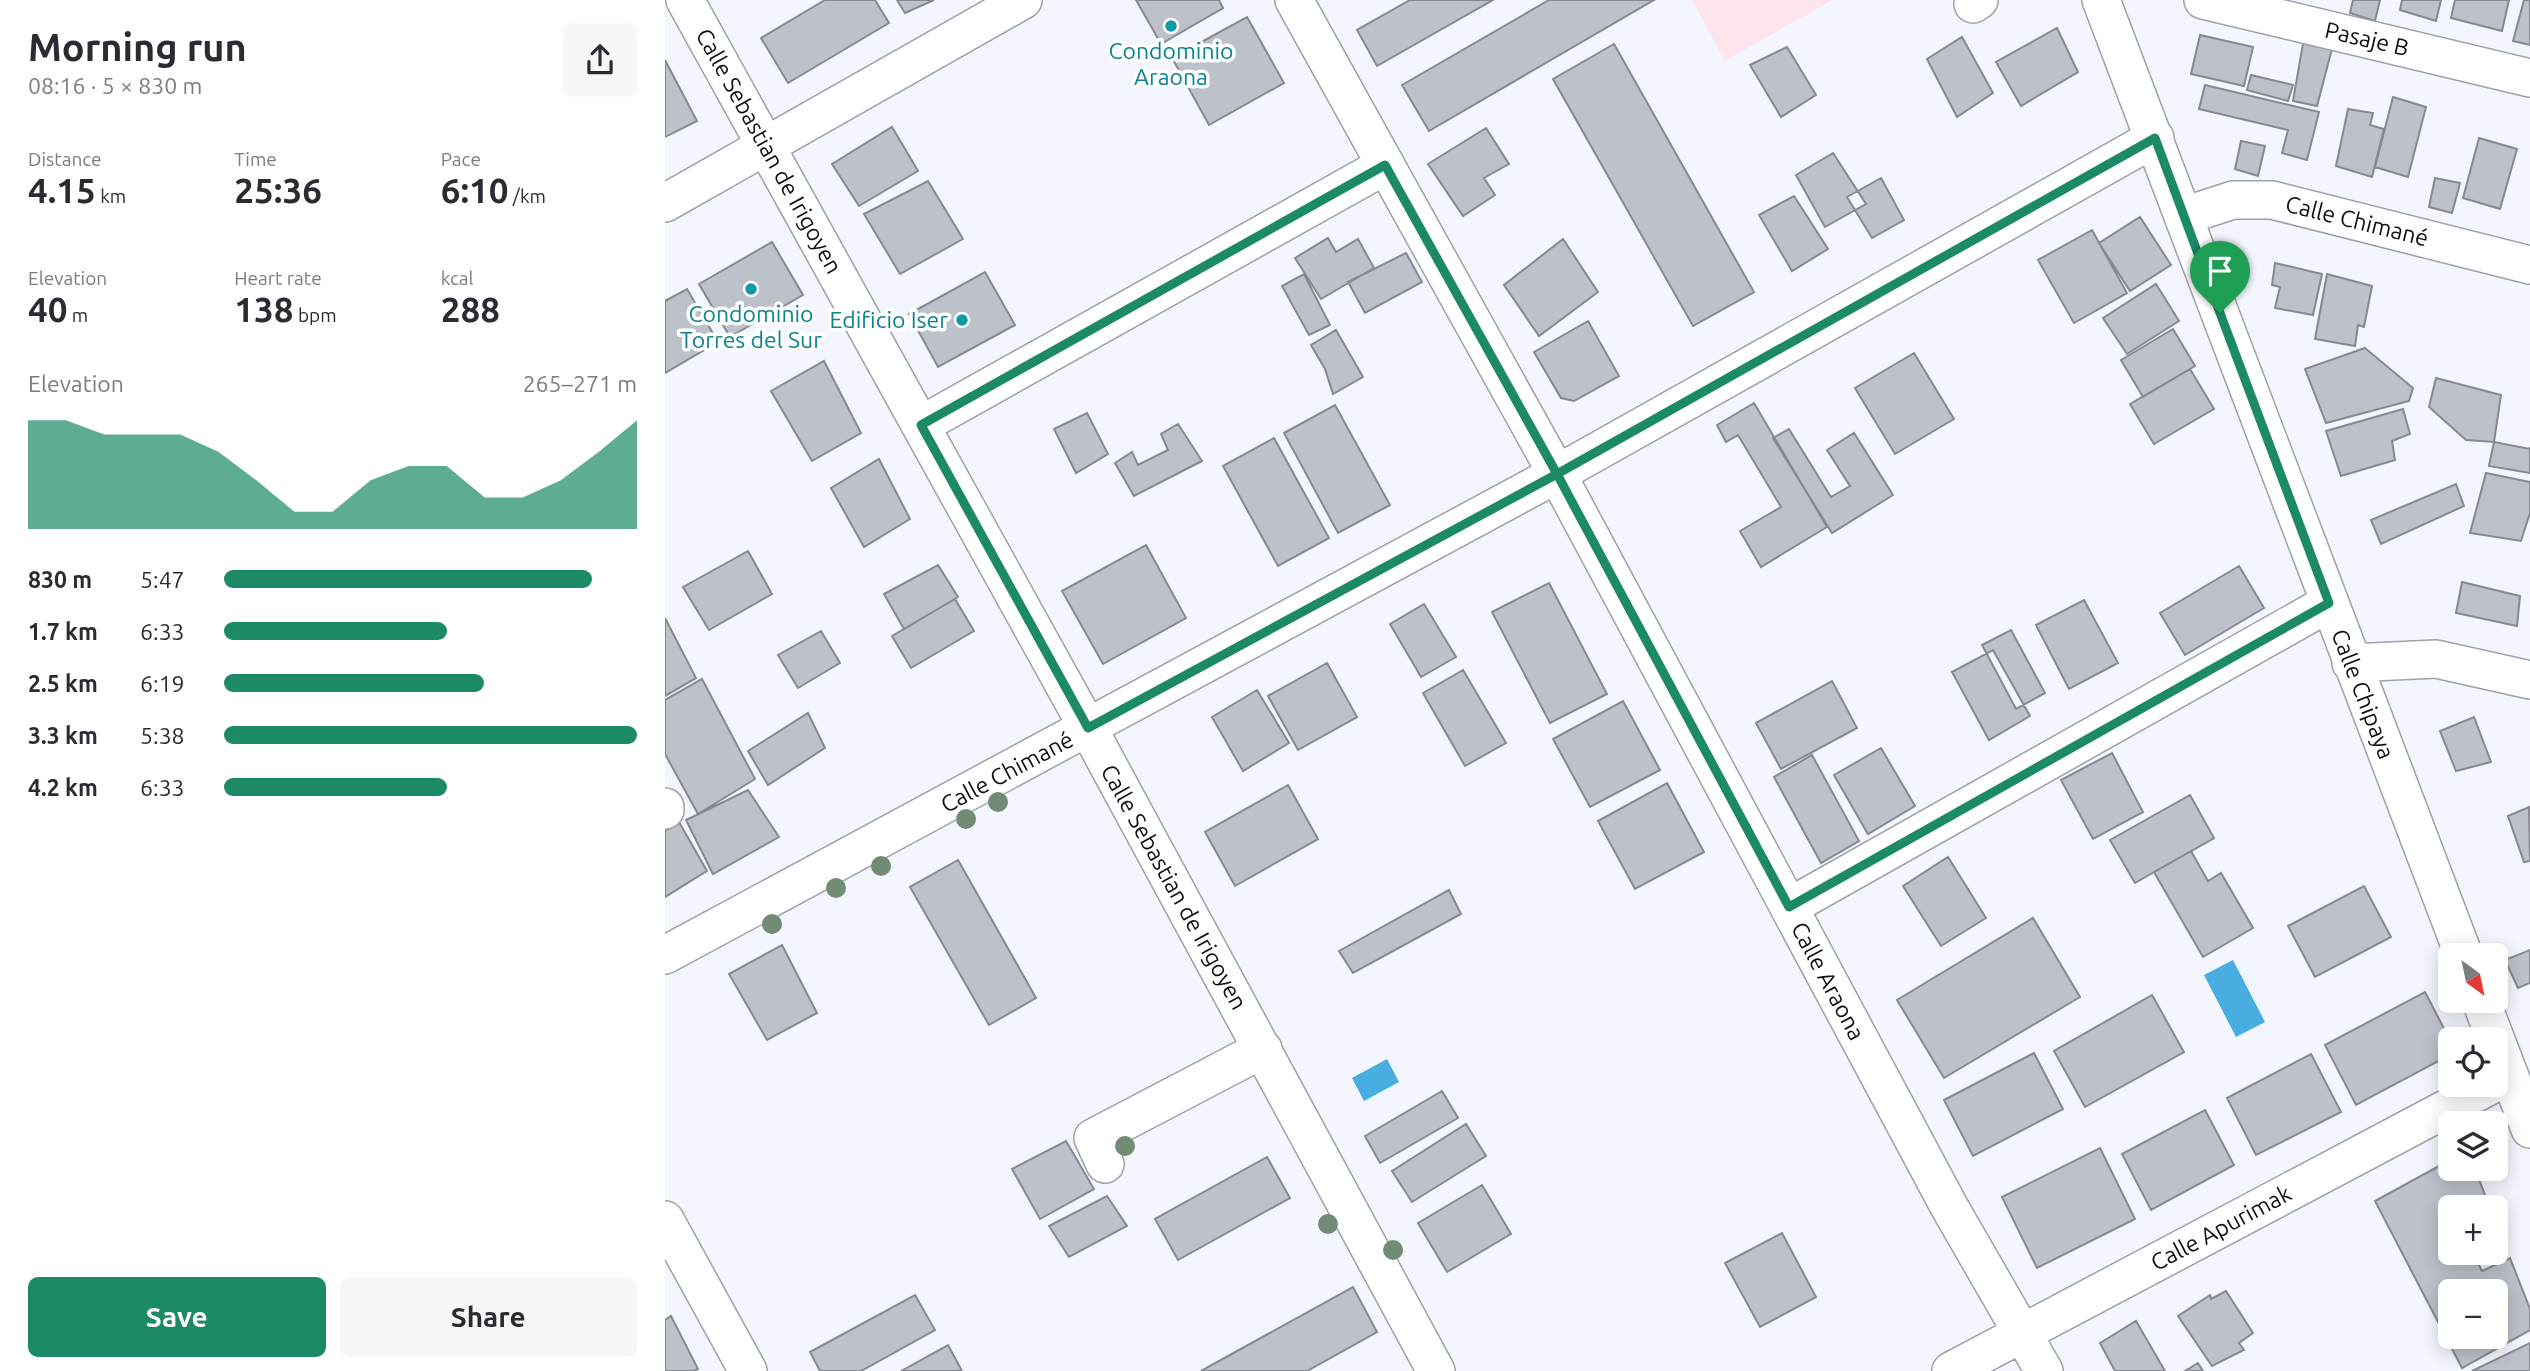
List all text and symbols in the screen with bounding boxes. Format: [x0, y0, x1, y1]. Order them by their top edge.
street label: Pasaje B [2323, 17, 2412, 60]
marker: Condominio Araona [1163, 18, 1179, 34]
button: share [563, 23, 637, 97]
street label: Calle Sebastian de Irigoyen [692, 24, 847, 277]
text: Morning run [28, 26, 247, 68]
place label: Condominio Araona [1108, 38, 1234, 89]
text: 08:16 · 5 × 830 m [28, 73, 202, 98]
text: Distance [28, 148, 102, 170]
text: Time [234, 148, 277, 170]
text: Pace [441, 148, 481, 170]
text: 4.15 [28, 170, 96, 210]
text: 25:36 [234, 170, 322, 210]
text: 6:10 [441, 170, 509, 210]
text: km [96, 185, 126, 207]
text: /km [509, 185, 546, 207]
street label: Calle Chimané [2283, 191, 2431, 250]
pin [2190, 241, 2250, 313]
icon: arrive [2201, 252, 2239, 290]
text: Elevation [28, 267, 107, 289]
text: Heart rate [234, 267, 322, 289]
text: kcal [441, 267, 473, 289]
marker: Condominio Torres del Sur [743, 281, 759, 297]
text: 40 [28, 289, 67, 329]
text: 138 [234, 289, 294, 329]
text: 288 [441, 289, 500, 329]
place label: Condominio Torres del Sur [680, 301, 822, 352]
text: m [67, 304, 88, 326]
text: bpm [294, 304, 337, 326]
place label: Edificio Iser [830, 307, 948, 332]
marker: Edificio Iser [954, 312, 970, 328]
text: Elevation [28, 371, 124, 396]
text: 265–271 m [523, 371, 637, 396]
text: 830 m [28, 567, 92, 592]
text: 5:47 [140, 567, 185, 592]
text: 1.7 km [28, 619, 98, 644]
text: 6:33 [140, 619, 185, 644]
street label: Calle Chipaya [2327, 625, 2400, 762]
text: 2.5 km [28, 671, 98, 696]
text: 6:19 [140, 671, 185, 696]
text: 3.3 km [28, 723, 98, 748]
text: 5:38 [140, 723, 185, 748]
street label: Calle Chimané [936, 726, 1077, 817]
street label: Calle Sebastian de Irigoyen [1097, 760, 1252, 1013]
text: 4.2 km [28, 775, 98, 800]
text: 6:33 [140, 775, 185, 800]
street label: Calle Araona [1787, 918, 1870, 1044]
north arrow [2438, 943, 2508, 1013]
map controls [2438, 943, 2508, 1349]
button: locate [2438, 1027, 2508, 1097]
button: layers [2438, 1111, 2508, 1181]
street label: Calle Apurimak [2146, 1180, 2295, 1275]
button: + [2438, 1195, 2508, 1265]
button: Save [28, 1277, 326, 1357]
button: Share [340, 1277, 637, 1357]
button: − [2438, 1279, 2508, 1349]

